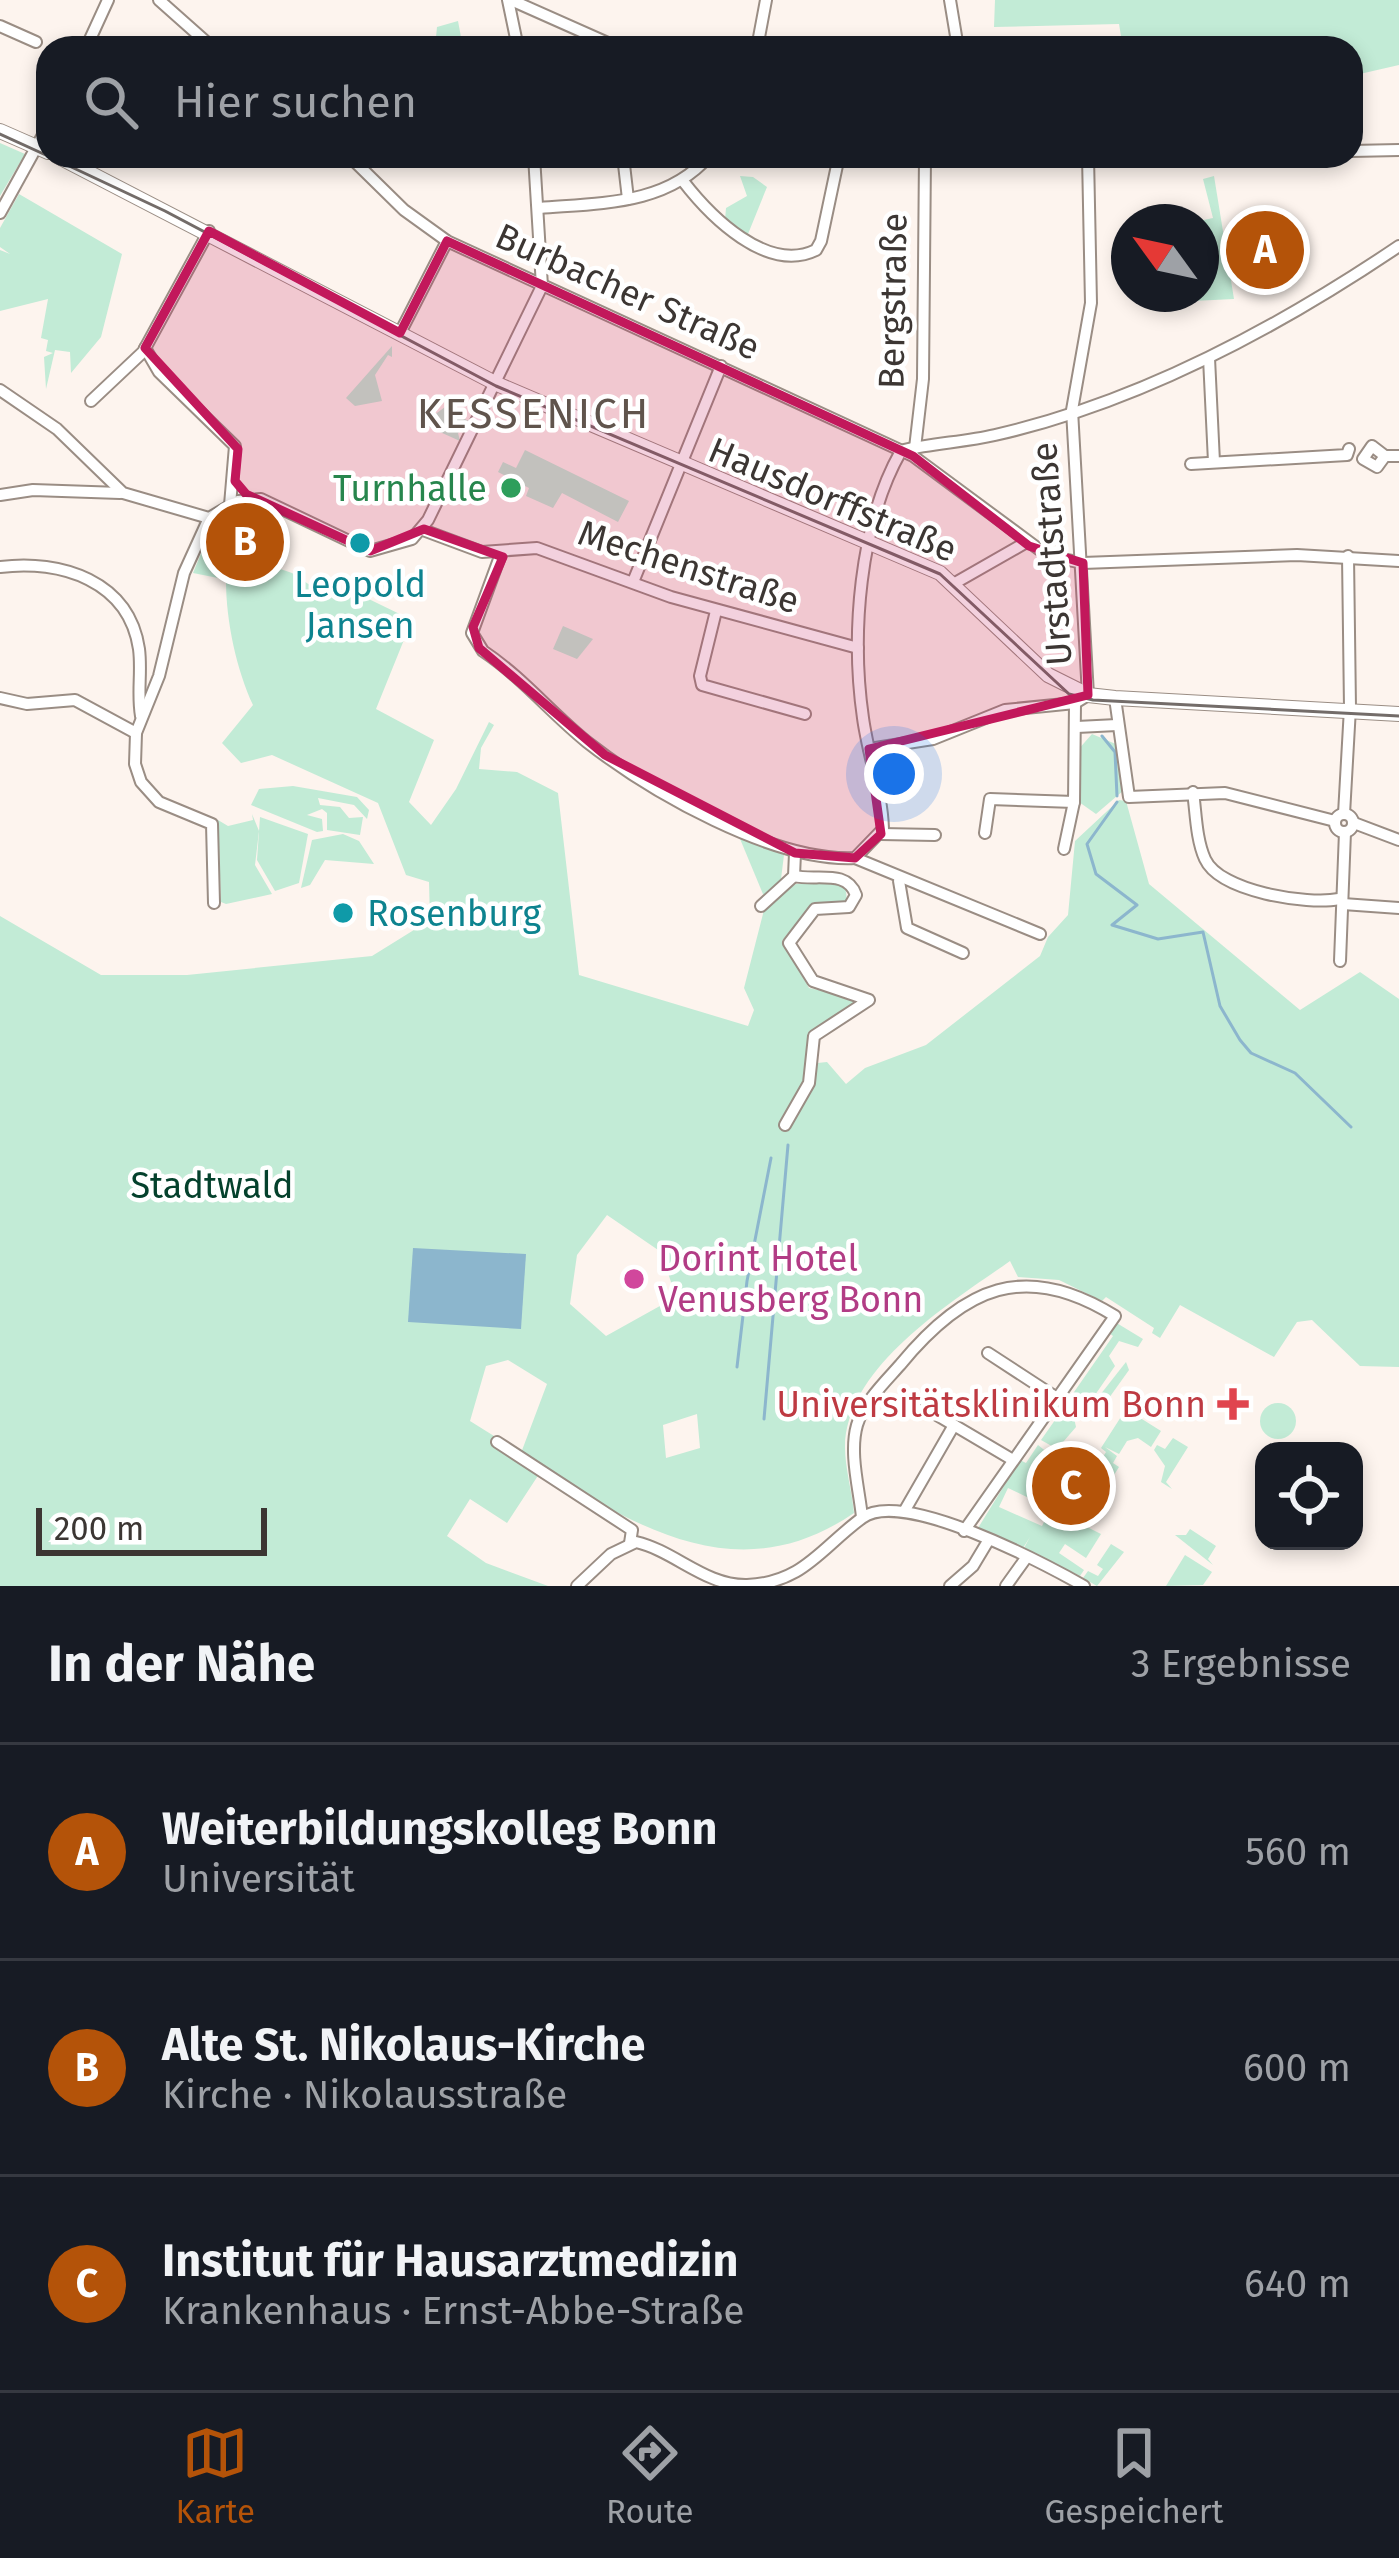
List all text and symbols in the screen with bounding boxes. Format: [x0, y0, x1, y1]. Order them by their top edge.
search box [36, 36, 1363, 168]
icon: search [78, 69, 144, 135]
text: Hier suchen [174, 75, 417, 129]
north arrow [1111, 204, 1219, 312]
pin: A [1226, 205, 1304, 295]
street label: Bergstraße [869, 212, 917, 390]
street label: Burbacher Straße [489, 214, 767, 370]
district label: KESSENICH [417, 389, 651, 439]
street label: Hausdorffstraße [702, 428, 963, 572]
street label: Urstadtstraße [1022, 441, 1082, 667]
place label: Turnhalle [333, 467, 487, 511]
marker: Turnhalle [498, 475, 524, 501]
pin: B [206, 497, 284, 587]
street label: Mechenstraße [573, 511, 805, 623]
marker: Leopold Jansen [347, 530, 373, 556]
place label: Leopold Jansen [294, 563, 426, 648]
your location [864, 744, 924, 804]
place label: Rosenburg [367, 892, 541, 936]
marker: Rosenburg [330, 900, 356, 926]
park label: Stadtwald [131, 1164, 293, 1208]
place label: Dorint Hotel Venusberg Bonn [658, 1237, 923, 1322]
marker: Dorint Hotel Venusberg Bonn [621, 1266, 647, 1292]
place label: Universitätsklinikum Bonn [776, 1383, 1206, 1427]
marker: Universitätsklinikum Bonn [1217, 1388, 1249, 1420]
pin: C [1032, 1441, 1110, 1531]
map controls [1255, 1442, 1363, 1550]
button: locate [1255, 1442, 1363, 1550]
scale bar [36, 1502, 267, 1555]
text: 200 m [54, 1509, 144, 1549]
text: In der Nähe [48, 1633, 315, 1695]
text: 3 Ergebnisse [1131, 1641, 1351, 1687]
text: Weiterbildungskolleg Bonn [162, 1802, 717, 1856]
text: A [75, 1829, 99, 1875]
text: 560 m [1245, 1829, 1351, 1875]
text: Universität [162, 1856, 355, 1902]
text: Alte St. Nikolaus-Kirche [162, 2018, 645, 2072]
text: B [75, 2045, 99, 2091]
text: 600 m [1243, 2045, 1351, 2091]
text: Kirche · Nikolausstraße [162, 2072, 567, 2118]
text: Institut für Hausarztmedizin [162, 2234, 738, 2288]
text: C [76, 2261, 98, 2307]
text: 640 m [1244, 2261, 1351, 2307]
text: Krankenhaus · Ernst-Abbe-Straße [162, 2288, 745, 2334]
tab: Karte [176, 2420, 255, 2532]
tab: Route [606, 2420, 693, 2532]
tab: Gespeichert [1045, 2420, 1223, 2532]

